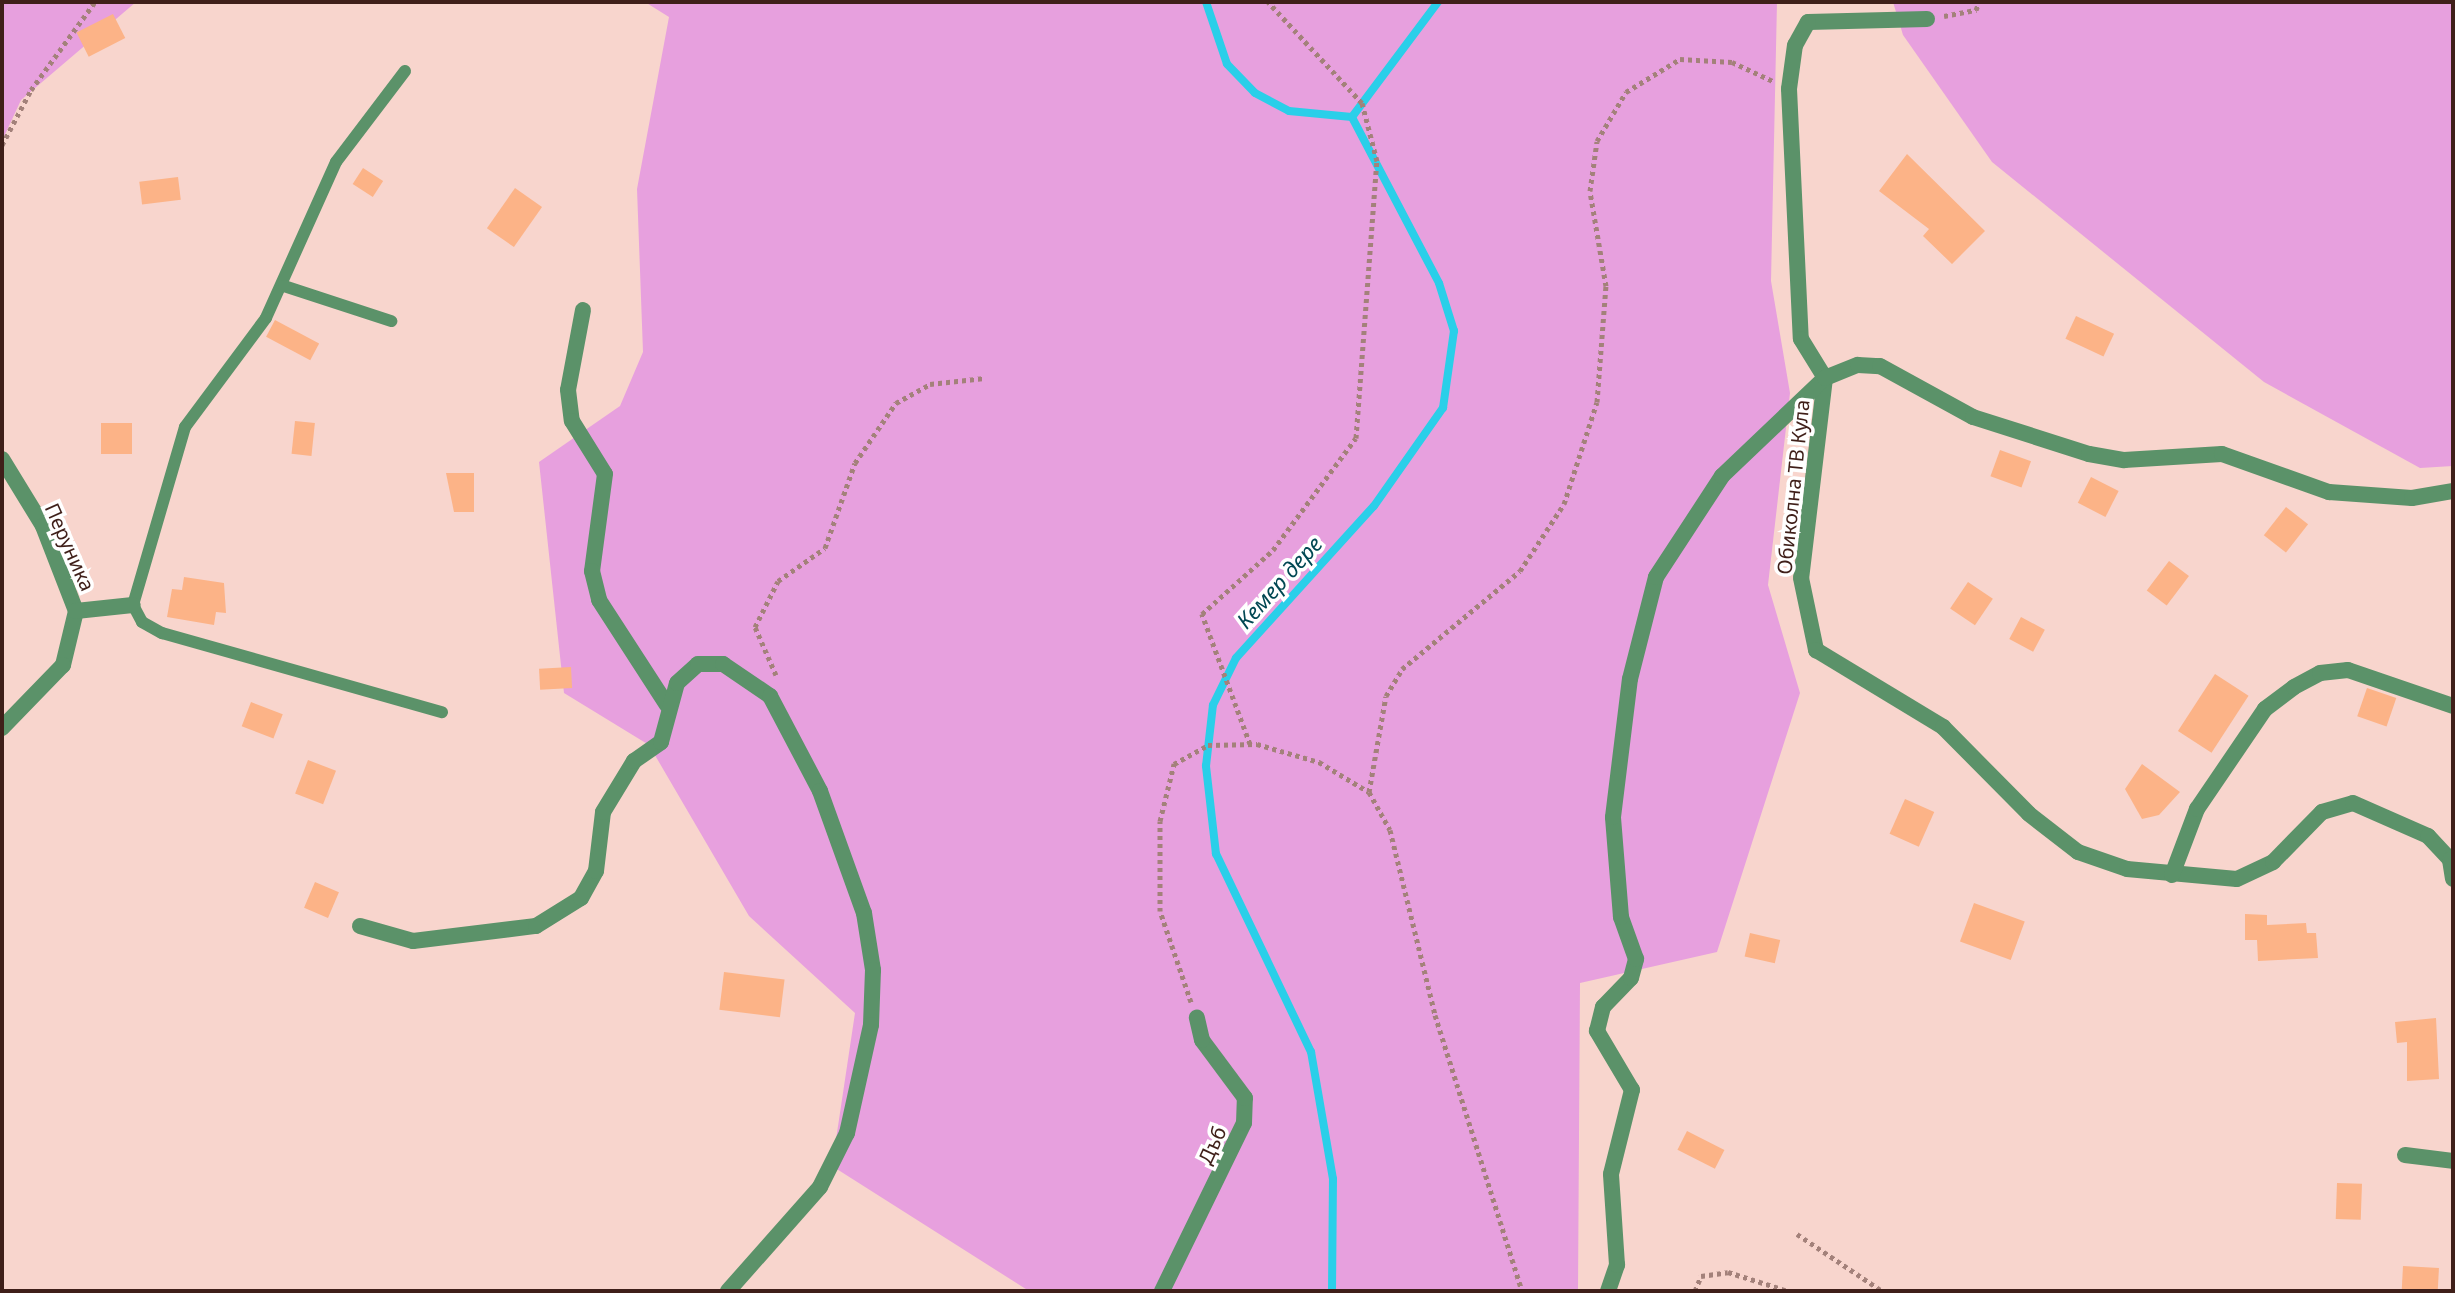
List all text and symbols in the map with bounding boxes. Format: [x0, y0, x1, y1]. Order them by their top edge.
street label: Обиколна ТВ Кула [1772, 398, 1814, 576]
street label: Перуника [40, 499, 100, 595]
water label: Кемер дере [1231, 530, 1327, 634]
street label: Дъб [1193, 1122, 1231, 1168]

